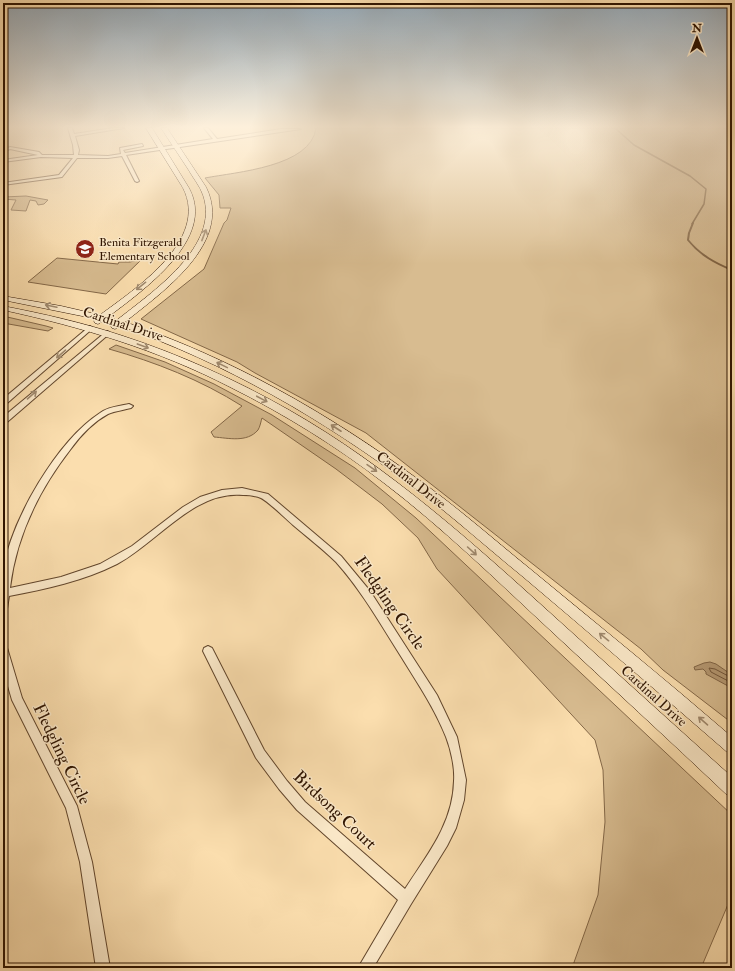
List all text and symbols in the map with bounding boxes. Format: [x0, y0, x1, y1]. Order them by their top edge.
north arrow [677, 18, 717, 58]
text: N [691, 22, 703, 35]
one-way arrow [200, 229, 208, 241]
place label: Benita Fitzgerald Elementary School [99, 235, 190, 264]
school or university icon: Benita Fitzgerald Elementary School [74, 238, 96, 260]
one-way arrow [136, 282, 147, 291]
one-way arrow [44, 302, 57, 310]
street label: Cardinal Drive [81, 303, 165, 345]
one-way arrow [137, 342, 149, 350]
one-way arrow [55, 349, 66, 358]
one-way arrow [216, 361, 228, 368]
one-way arrow [27, 390, 37, 399]
one-way arrow [256, 396, 268, 403]
one-way arrow [331, 424, 342, 432]
street label: Cardinal Drive [373, 448, 449, 512]
one-way arrow [366, 464, 377, 472]
one-way arrow [467, 546, 477, 555]
street label: Fledgling Circle [350, 552, 430, 654]
one-way arrow [599, 632, 609, 641]
street label: Cardinal Drive [617, 662, 691, 730]
street label: Fledgling Circle [29, 700, 95, 808]
one-way arrow [697, 717, 708, 726]
street label: Birdsong Court [289, 766, 381, 854]

